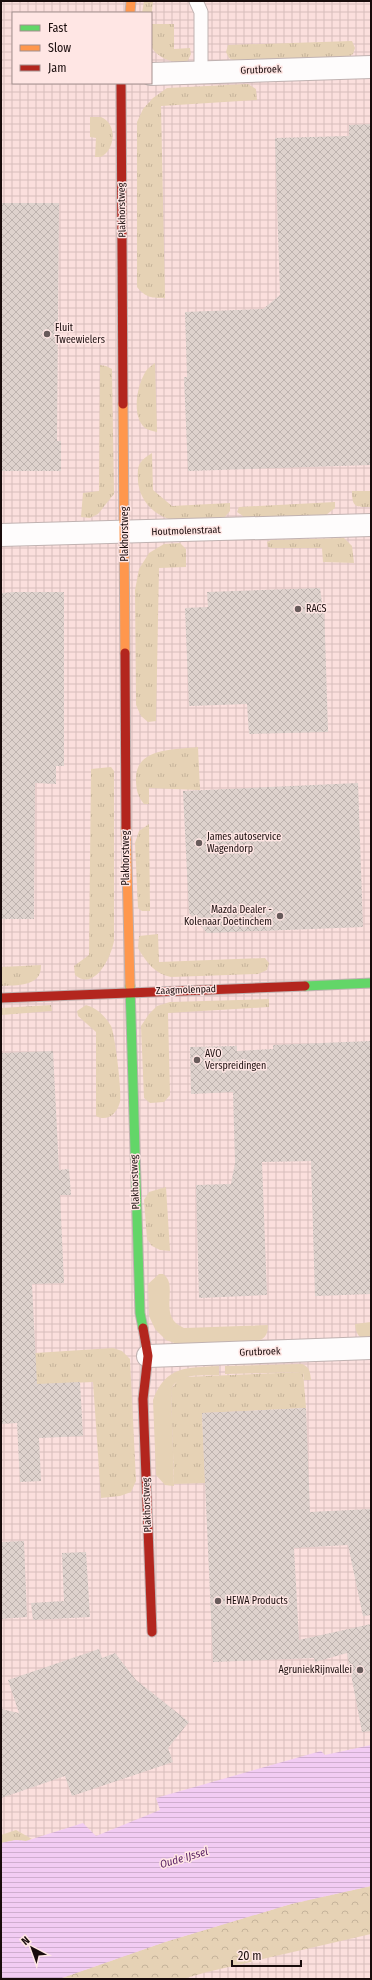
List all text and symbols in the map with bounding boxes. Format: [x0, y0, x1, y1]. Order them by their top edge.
legend [12, 12, 152, 84]
text: Fast [48, 21, 67, 35]
text: Slow [48, 41, 71, 55]
text: Jam [48, 61, 66, 75]
street label: Grutbroek [240, 63, 282, 77]
street label: Plakhorstweg [116, 182, 128, 238]
place label: Fluit Tweewielers [55, 322, 105, 346]
marker: Fluit Tweewielers [42, 329, 52, 339]
street label: Plakhorstweg [119, 506, 131, 561]
street label: Houtmolenstraat [151, 524, 222, 538]
place label: RACS [306, 603, 327, 615]
marker: RACS [293, 604, 303, 614]
street label: Plakhorstweg [120, 830, 132, 885]
place label: James autoservice Wagendorp [207, 831, 281, 855]
marker: James autoservice Wagendorp [194, 838, 204, 848]
place label: Mazda Dealer - Kolenaar Doetinchem [184, 904, 272, 928]
marker: Mazda Dealer - Kolenaar Doetinchem [275, 911, 285, 921]
street label: Zaagmolenpad [156, 983, 216, 997]
place label: AVO Verspreidingen [205, 1048, 266, 1072]
marker: AVO Verspreidingen [192, 1055, 202, 1065]
street label: Plakhorstweg [128, 1154, 142, 1210]
street label: Grutbroek [239, 1345, 281, 1359]
street label: Plakhorstweg [140, 1477, 154, 1533]
place label: HEWA Products [226, 1595, 288, 1607]
marker: HEWA Products [213, 1596, 223, 1606]
place label: AgruniekRijnvallei [278, 1664, 352, 1676]
marker: AgruniekRijnvallei [355, 1665, 365, 1675]
water label: Oude IJssel [158, 1845, 210, 1871]
north arrow [12, 1928, 52, 1968]
text: N [19, 1934, 33, 1948]
scale bar [232, 1942, 301, 1968]
text: 20 m [238, 1949, 262, 1963]

